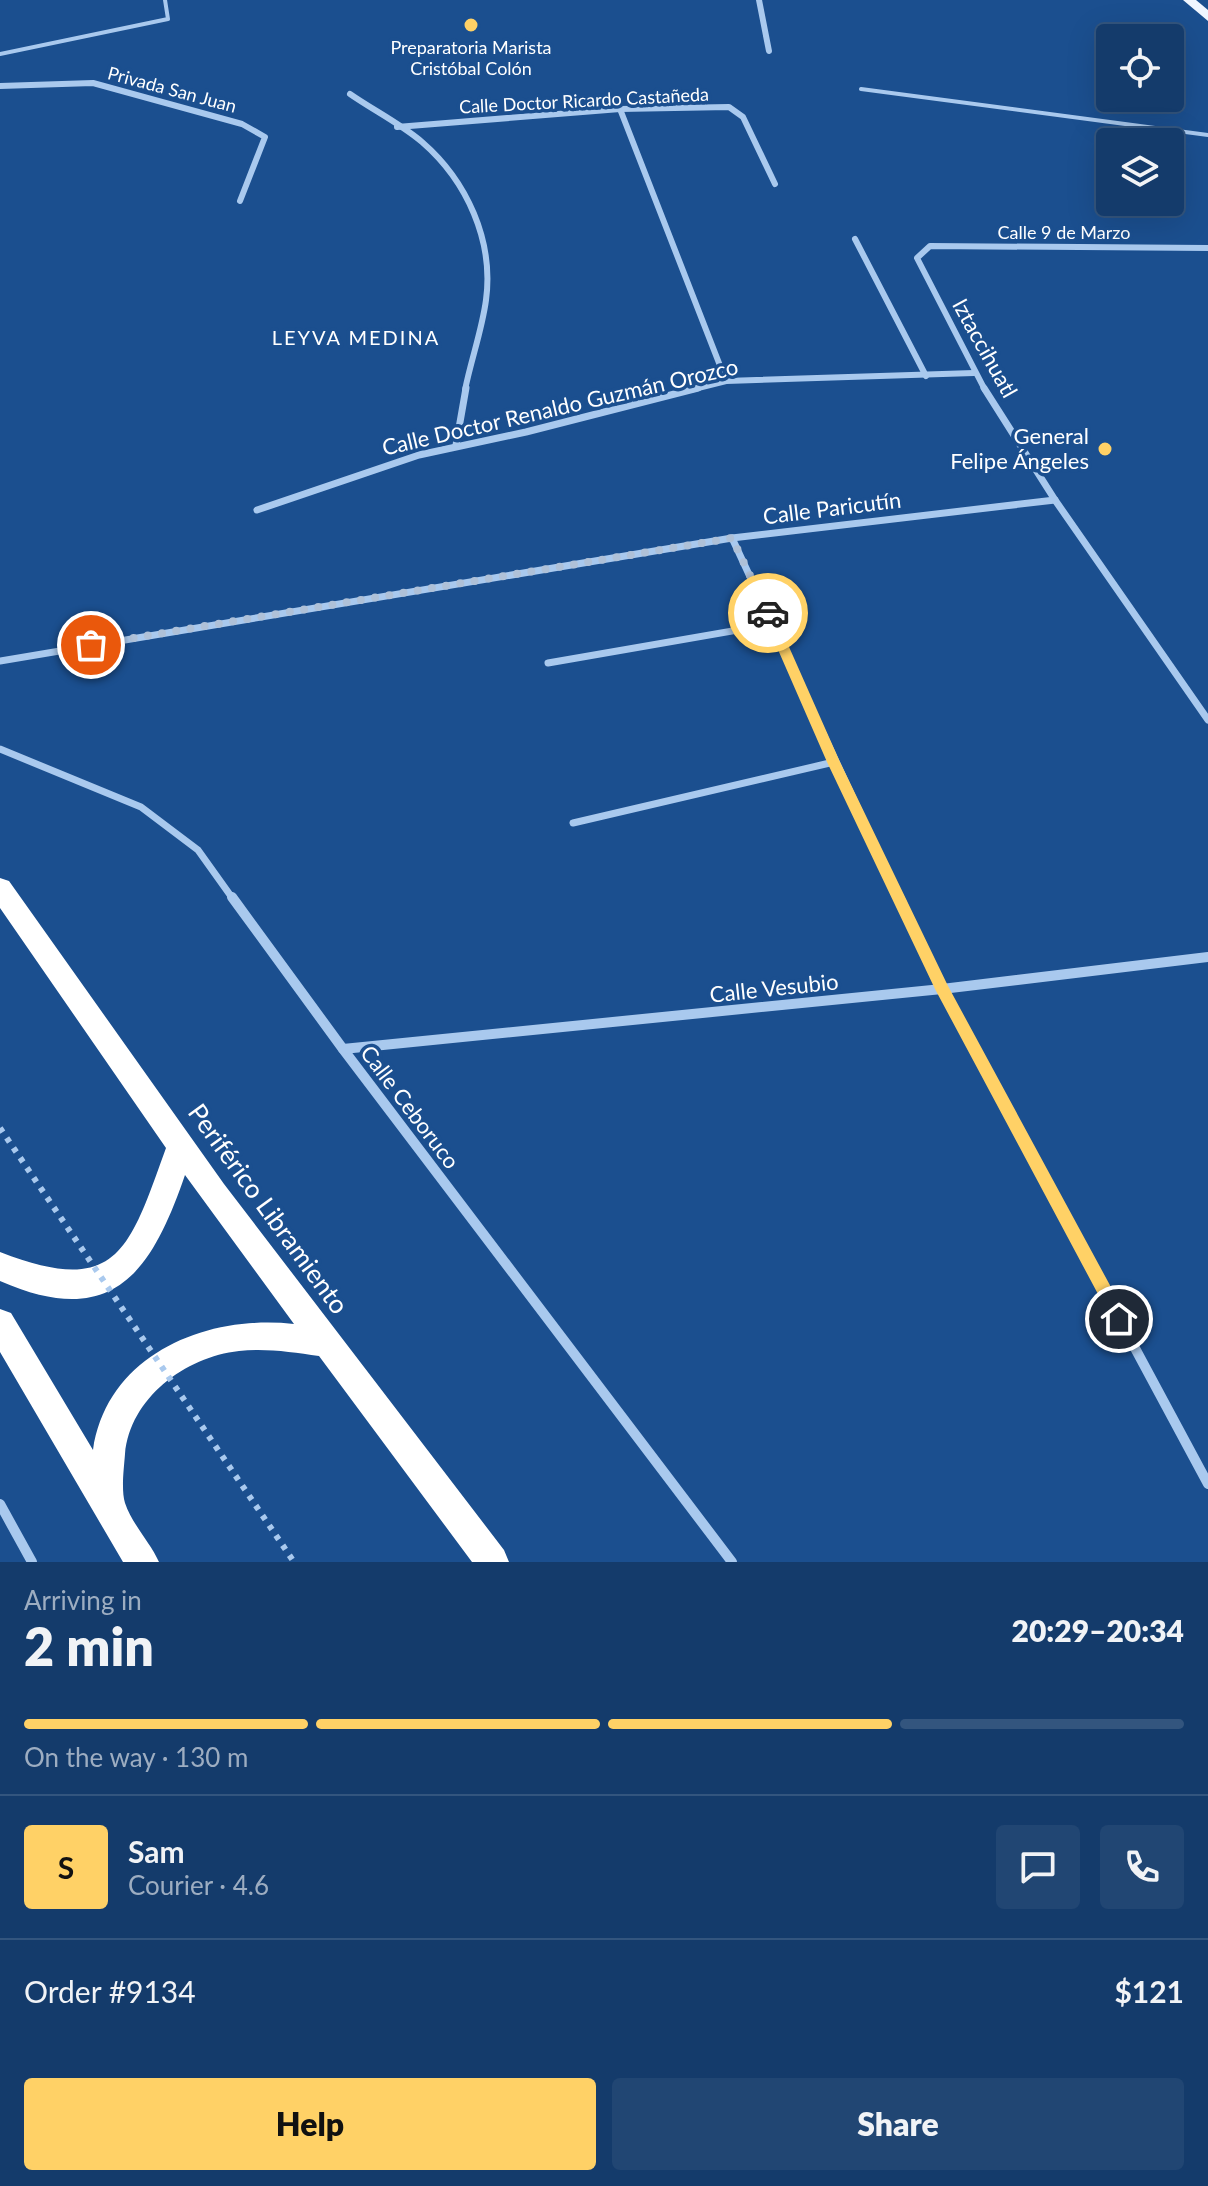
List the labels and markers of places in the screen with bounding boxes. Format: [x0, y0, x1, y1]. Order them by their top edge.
marker: Preparatoria Marista Cristóbal Colón [462, 16, 480, 34]
place label: Preparatoria Marista Cristóbal Colón [390, 36, 552, 79]
place label: General Felipe Ángeles [950, 422, 1089, 474]
marker: General Felipe Ángeles [1096, 440, 1114, 458]
pin [57, 611, 125, 679]
pin [1085, 1285, 1153, 1353]

